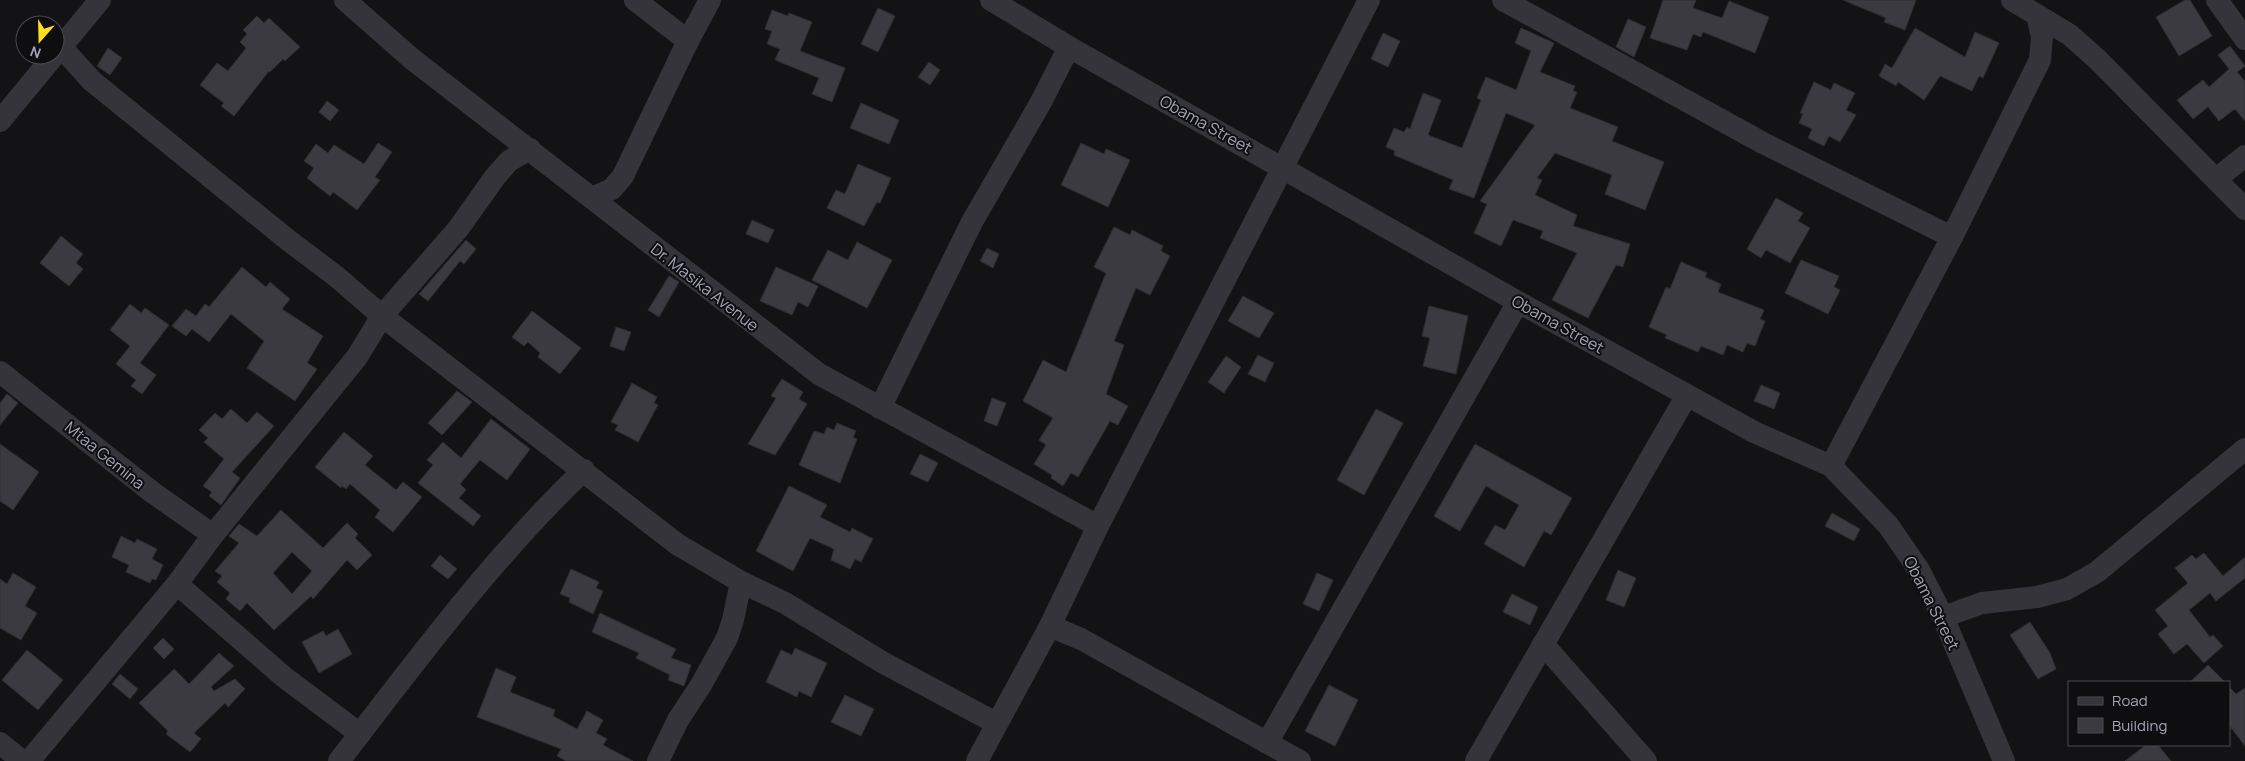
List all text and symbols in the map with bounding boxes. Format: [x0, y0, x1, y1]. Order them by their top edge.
north arrow [15, 15, 65, 65]
text: N [27, 42, 43, 63]
street label: Obama Street [1156, 90, 1256, 158]
street label: Dr. Masika Avenue [646, 238, 764, 336]
street label: Obama Street [1508, 290, 1608, 358]
street label: Mtaa Gemina [60, 416, 150, 494]
street label: Obama Street [1899, 552, 1965, 654]
legend [2068, 681, 2230, 746]
text: Road [2112, 690, 2148, 711]
text: Building [2112, 715, 2167, 736]

